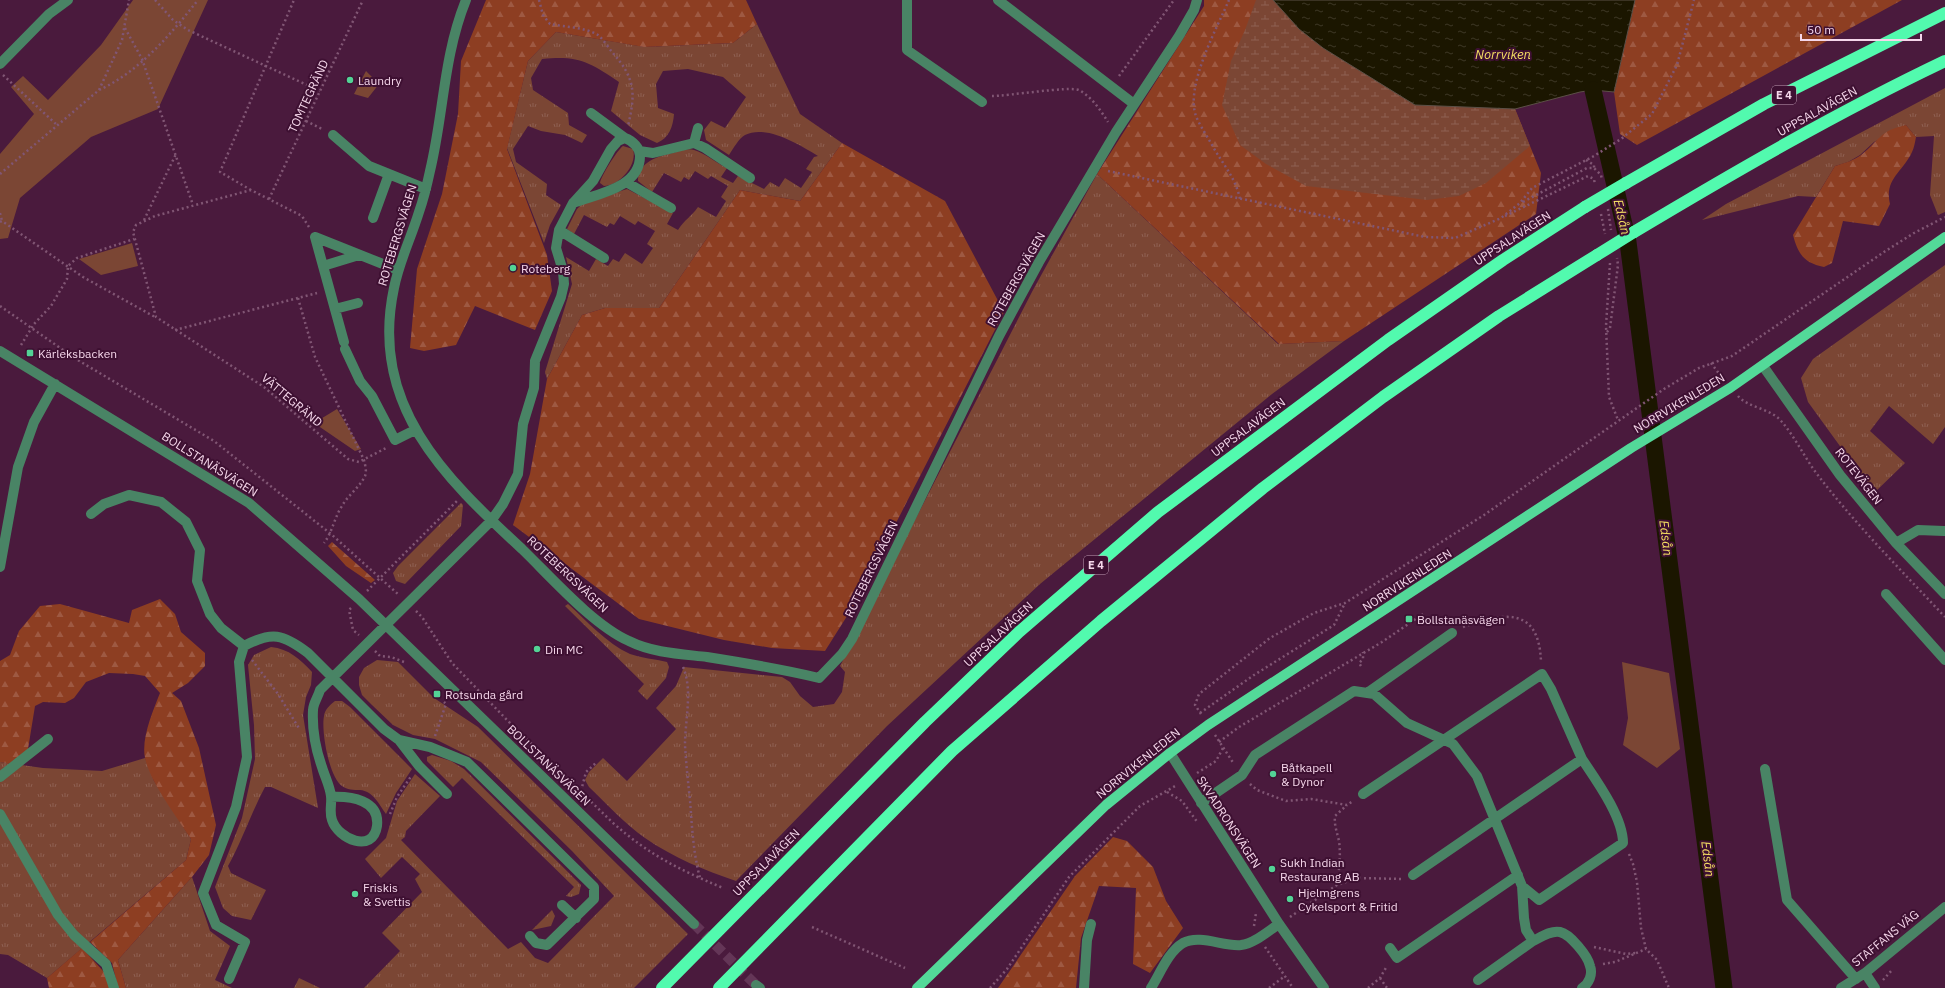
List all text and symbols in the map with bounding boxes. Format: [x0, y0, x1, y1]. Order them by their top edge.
scale bar [1801, 16, 1921, 42]
text: 50 m [1807, 22, 1835, 37]
water label: Norrviken [1475, 46, 1531, 63]
street label: TOMTEGRÄND [285, 57, 331, 135]
place label: Laundry [358, 73, 402, 88]
marker: Laundry [345, 75, 355, 85]
street label: UPPSALAVÄGEN [1774, 83, 1860, 139]
road number: E 4 [1772, 86, 1796, 104]
street label: ROTEBERGSVÄGEN [374, 182, 420, 288]
water label: Edsån [1610, 198, 1634, 236]
street label: UPPSALAVÄGEN [1471, 207, 1553, 269]
street label: ROTEBERGSVÄGEN [984, 229, 1048, 329]
place label: Roteberg [521, 261, 571, 276]
marker: Roteberg [508, 263, 518, 273]
place label: Kärleksbacken [38, 346, 117, 361]
marker: Kärleksbacken [25, 348, 35, 358]
street label: VÄTTEGRÄND [258, 370, 326, 430]
street label: NORRVIKENLEDEN [1631, 370, 1727, 436]
street label: UPPSALAVÄGEN [1208, 394, 1288, 460]
street label: BOLLSTANÄSVÄGEN [159, 428, 261, 500]
street label: ROTEVÄGEN [1832, 445, 1886, 507]
street label: ROTEBERGSVÄGEN [841, 518, 901, 620]
water label: Edsån [1655, 519, 1677, 557]
street label: ROTEBERGSVÄGEN [524, 533, 612, 615]
street label: NORRVIKENLEDEN [1359, 545, 1455, 615]
road number: E 4 [1084, 556, 1108, 574]
street label: UPPSALAVÄGEN [960, 598, 1036, 670]
place label: Bollstanäsvägen [1417, 612, 1505, 627]
marker: Bollstanäsvägen [1404, 614, 1414, 624]
place label: Din MC [545, 642, 583, 657]
marker: Din MC [532, 644, 542, 654]
place label: Rotsunda gård [445, 687, 523, 702]
marker: Rotsunda gård [432, 689, 442, 699]
street label: BOLLSTANÄSVÄGEN [504, 721, 594, 809]
street label: NORRVIKENLEDEN [1093, 725, 1183, 801]
place label: Båtkapell & Dynor [1281, 760, 1332, 789]
marker: Båtkapell & Dynor [1268, 769, 1278, 779]
street label: SKVADRONSVÄGEN [1194, 773, 1264, 871]
street label: UPPSALAVÄGEN [729, 825, 803, 899]
water label: Edsån [1697, 840, 1719, 878]
place label: Sukh Indian Restaurang AB [1280, 855, 1360, 884]
marker: Sukh Indian Restaurang AB [1267, 864, 1277, 874]
place label: Friskis & Svettis [363, 880, 411, 909]
place label: Hjelmgrens Cykelsport & Fritid [1298, 885, 1398, 914]
marker: Friskis & Svettis [350, 889, 360, 899]
marker: Hjelmgrens Cykelsport & Fritid [1285, 894, 1295, 904]
street label: STAFFANS VÄG [1848, 906, 1922, 970]

